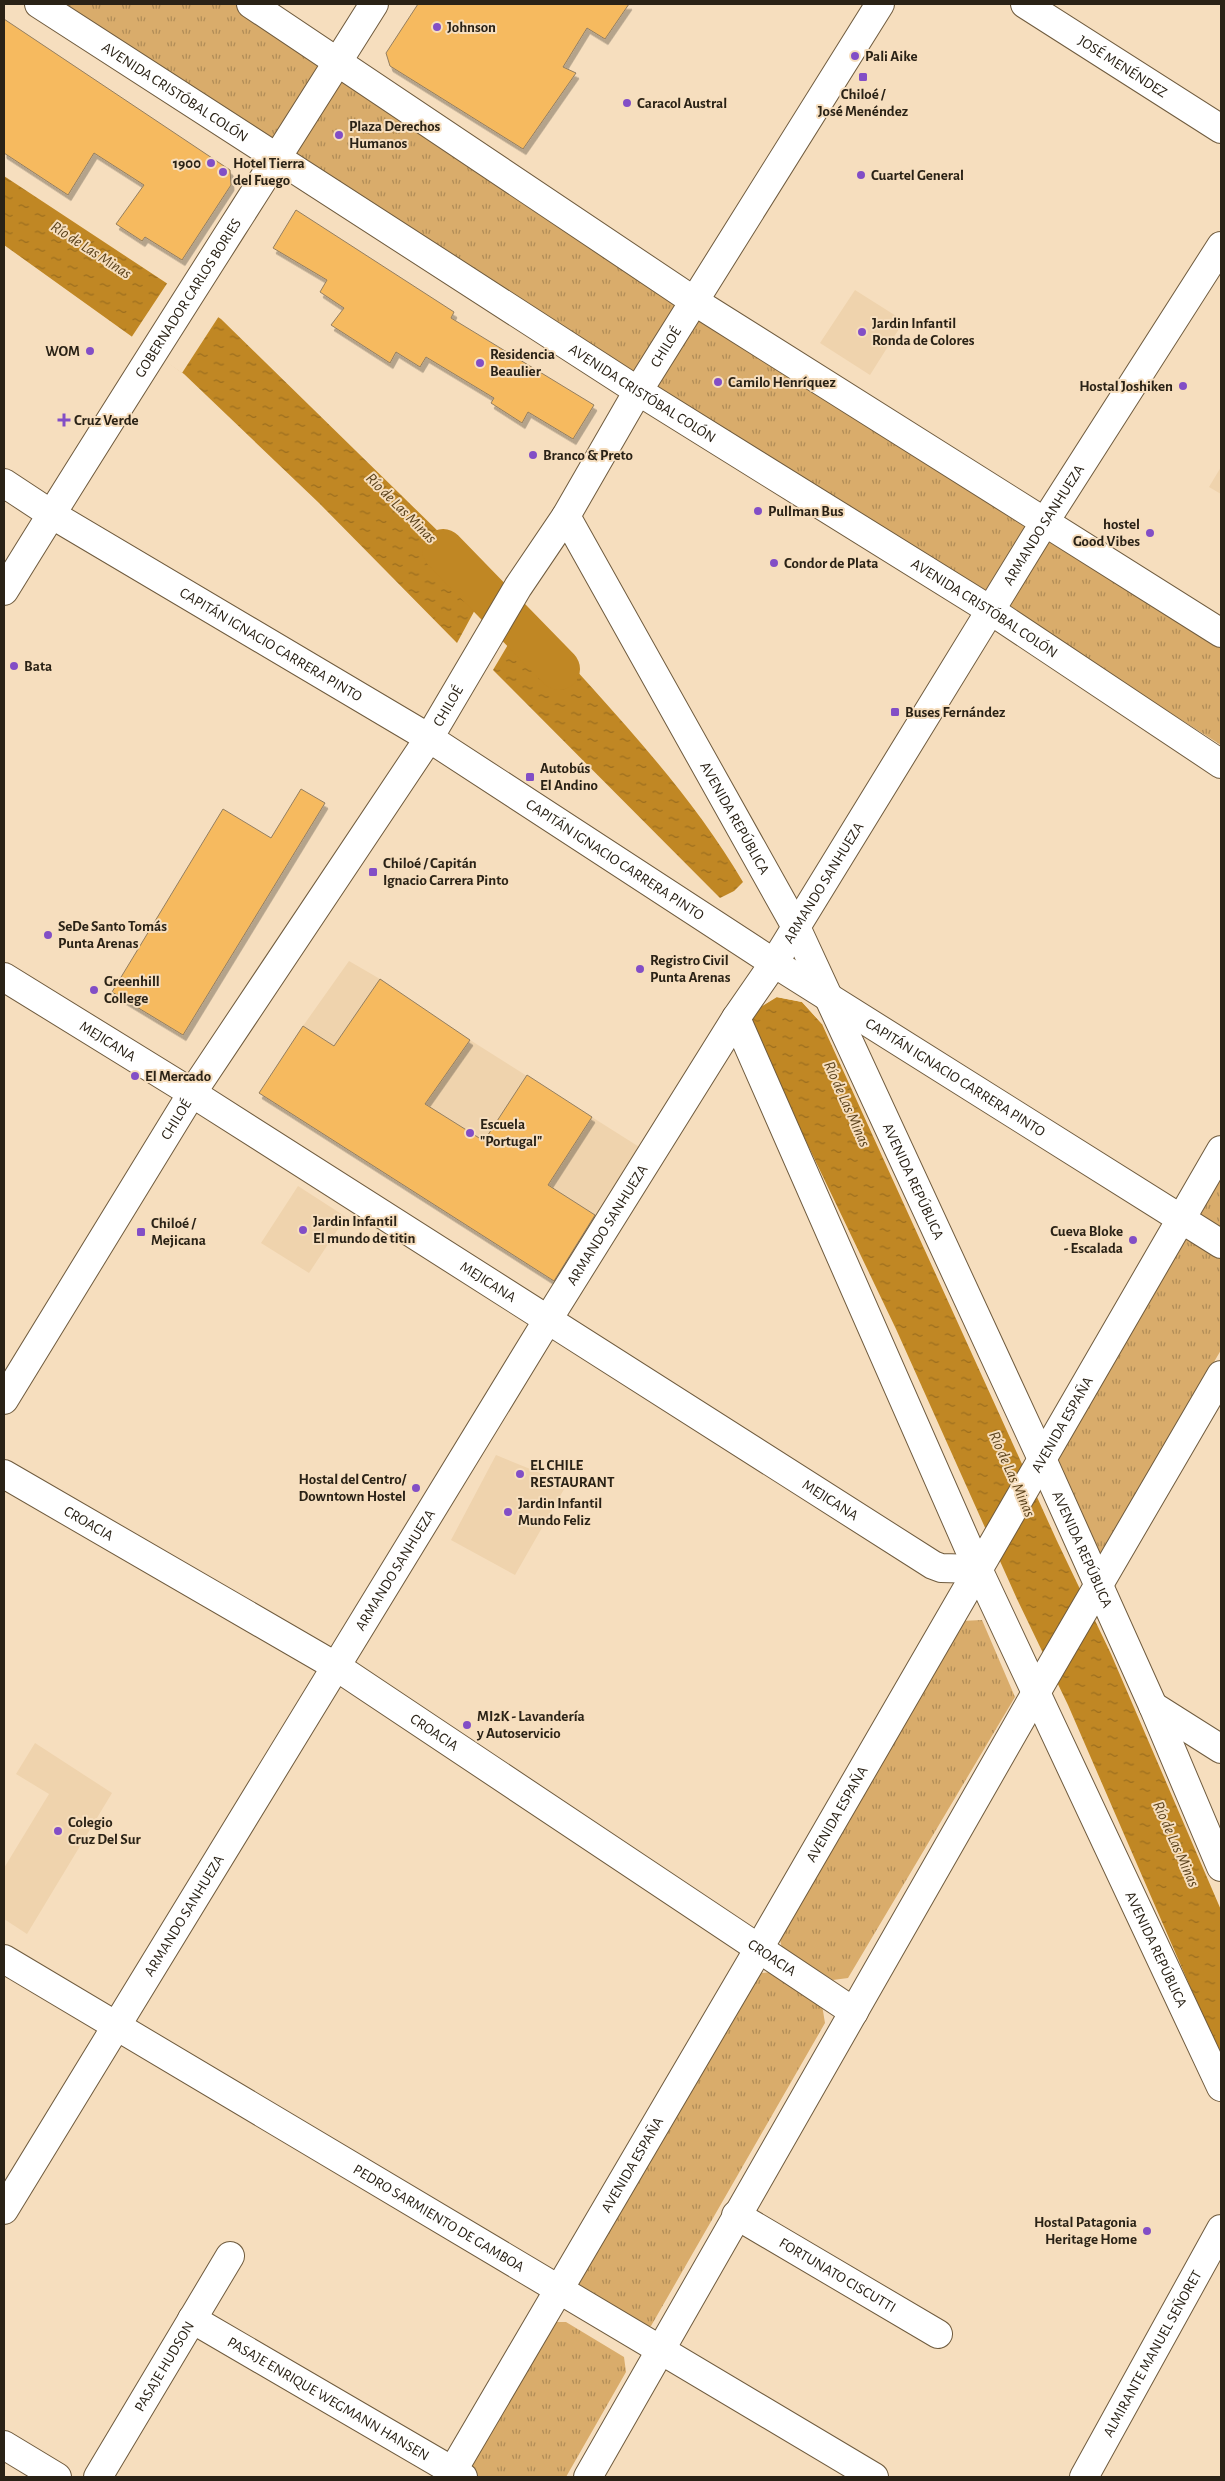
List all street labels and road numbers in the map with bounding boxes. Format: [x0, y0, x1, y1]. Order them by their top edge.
street label: JOSÉ MENÉNDEZ [1076, 33, 1170, 100]
street label: AVENIDA CRISTÓBAL COLÓN [99, 39, 251, 144]
street label: GOBERNADOR CARLOS BORIES [132, 216, 244, 380]
street label: CHILOÉ [647, 323, 684, 370]
street label: AVENIDA CRISTÓBAL COLÓN [566, 341, 719, 445]
street label: ARMANDO SANHUEZA [1000, 462, 1087, 588]
street label: AVENIDA CRISTÓBAL COLÓN [909, 556, 1060, 660]
street label: CAPITÁN IGNACIO CARRERA PINTO [177, 585, 365, 704]
street label: CHILOÉ [430, 682, 466, 729]
street label: AVENIDA REPÚBLICA [698, 759, 773, 877]
street label: CAPITÁN IGNACIO CARRERA PINTO [524, 796, 707, 923]
street label: ARMANDO SANHUEZA [781, 819, 866, 946]
street label: CAPITÁN IGNACIO CARRERA PINTO [863, 1015, 1048, 1139]
street label: MEJICANA [77, 1018, 139, 1064]
street label: CHILOÉ [158, 1095, 194, 1142]
street label: AVENIDA REPÚBLICA [880, 1121, 947, 1242]
street label: ARMANDO SANHUEZA [564, 1162, 650, 1288]
street label: MEJICANA [458, 1258, 519, 1305]
street label: AVENIDA ESPAÑA [1029, 1374, 1096, 1475]
street label: MEJICANA [800, 1477, 861, 1523]
street label: AVENIDA REPÚBLICA [1050, 1489, 1115, 1610]
street label: CROACIA [62, 1503, 116, 1543]
street label: ARMANDO SANHUEZA [352, 1506, 438, 1633]
street label: CROACIA [408, 1711, 461, 1754]
street label: AVENIDA ESPAÑA [803, 1763, 870, 1865]
street label: ARMANDO SANHUEZA [141, 1852, 227, 1979]
street label: AVENIDA REPÚBLICA [1123, 1889, 1190, 2010]
street label: CROACIA [745, 1936, 799, 1979]
street label: AVENIDA ESPAÑA [598, 2114, 666, 2215]
street label: PEDRO SARMIENTO DE GAMBOA [351, 2161, 527, 2275]
street label: FORTUNATO CISCUTTI [777, 2235, 898, 2315]
street label: ALMIRANTE MANUEL SEÑORET [1100, 2267, 1204, 2439]
street label: PASAJE HUDSON [132, 2319, 197, 2414]
street label: PASAJE ENRIQUE WEGMANN HANSEN [225, 2334, 432, 2463]

